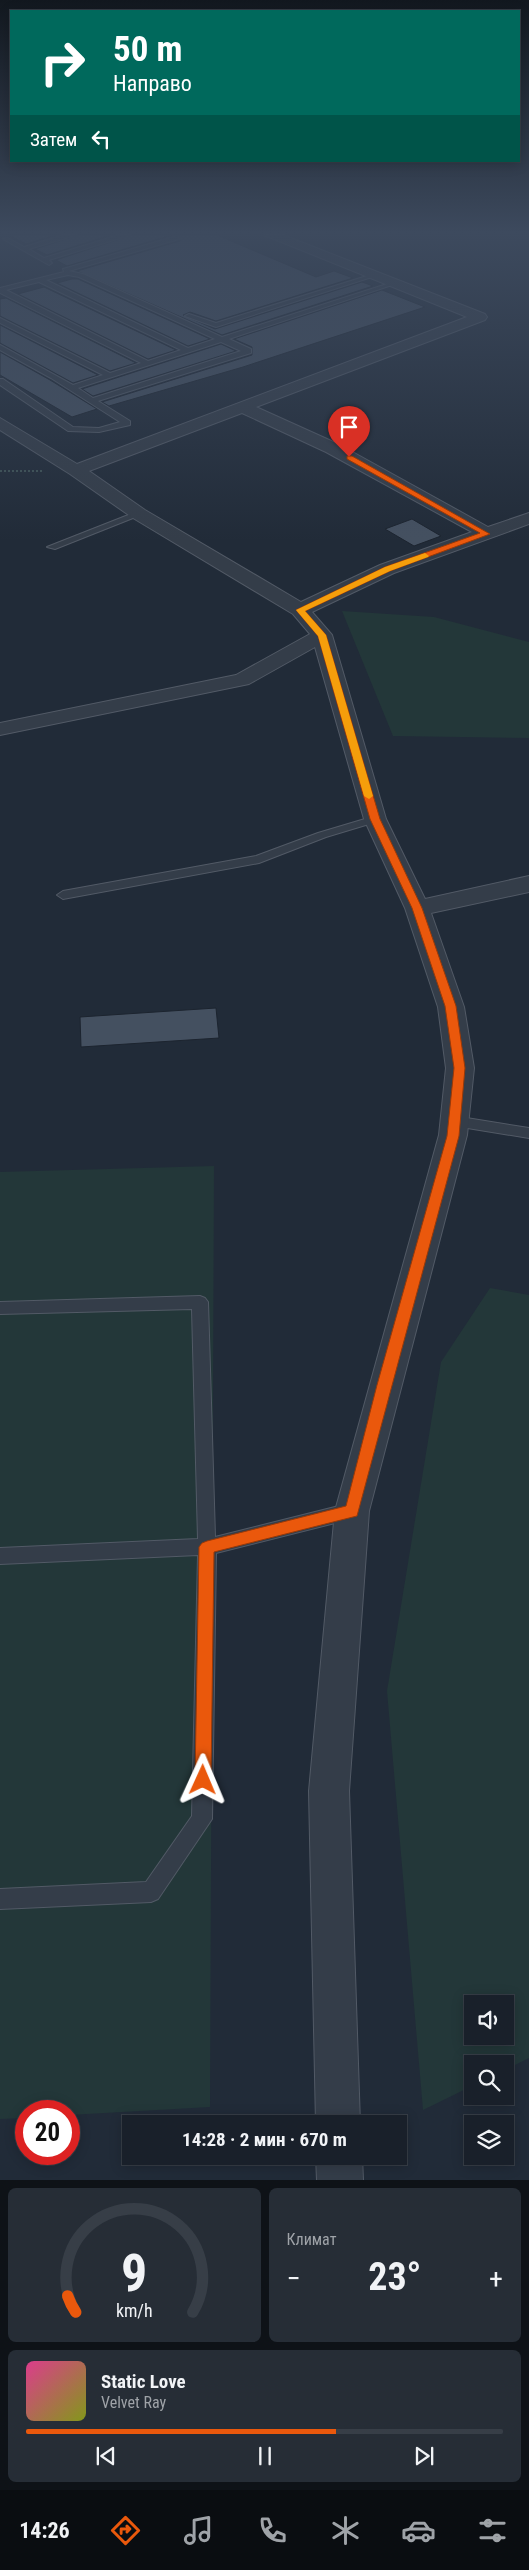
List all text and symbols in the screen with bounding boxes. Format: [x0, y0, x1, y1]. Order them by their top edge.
text: 50 m [113, 29, 182, 70]
icon: right [30, 30, 95, 95]
text: Направо [113, 71, 192, 96]
icon: left [87, 125, 115, 153]
text: Затем [30, 128, 77, 151]
pin [328, 406, 370, 457]
icon: arrive [335, 413, 363, 441]
position arrow [176, 1753, 228, 1805]
map controls [464, 1995, 514, 2165]
button: sound [464, 1995, 514, 2045]
button: search [464, 2055, 514, 2105]
speed limit sign: 20 [15, 2100, 80, 2165]
button: layers [464, 2115, 514, 2165]
text: 14:28 · 2 мин · 670 m [182, 2128, 347, 2151]
text: Климат [287, 2230, 336, 2249]
text: 9 [121, 2243, 147, 2304]
text: 23° [368, 2255, 421, 2299]
text: − [287, 2262, 301, 2295]
text: + [489, 2262, 503, 2295]
text: km/h [116, 2300, 153, 2321]
text: Static Love [101, 2370, 186, 2393]
text: Velvet Ray [101, 2393, 166, 2412]
icon: previous [92, 2442, 120, 2470]
icon: pause [251, 2442, 279, 2470]
icon: next [410, 2442, 438, 2470]
icon: directions [108, 2513, 143, 2548]
icon: music [181, 2513, 216, 2548]
icon: phone [255, 2513, 290, 2548]
icon: climate [328, 2513, 363, 2548]
icon: car [401, 2513, 436, 2548]
icon: filters [475, 2513, 510, 2548]
text: 14:26 [19, 2518, 70, 2543]

